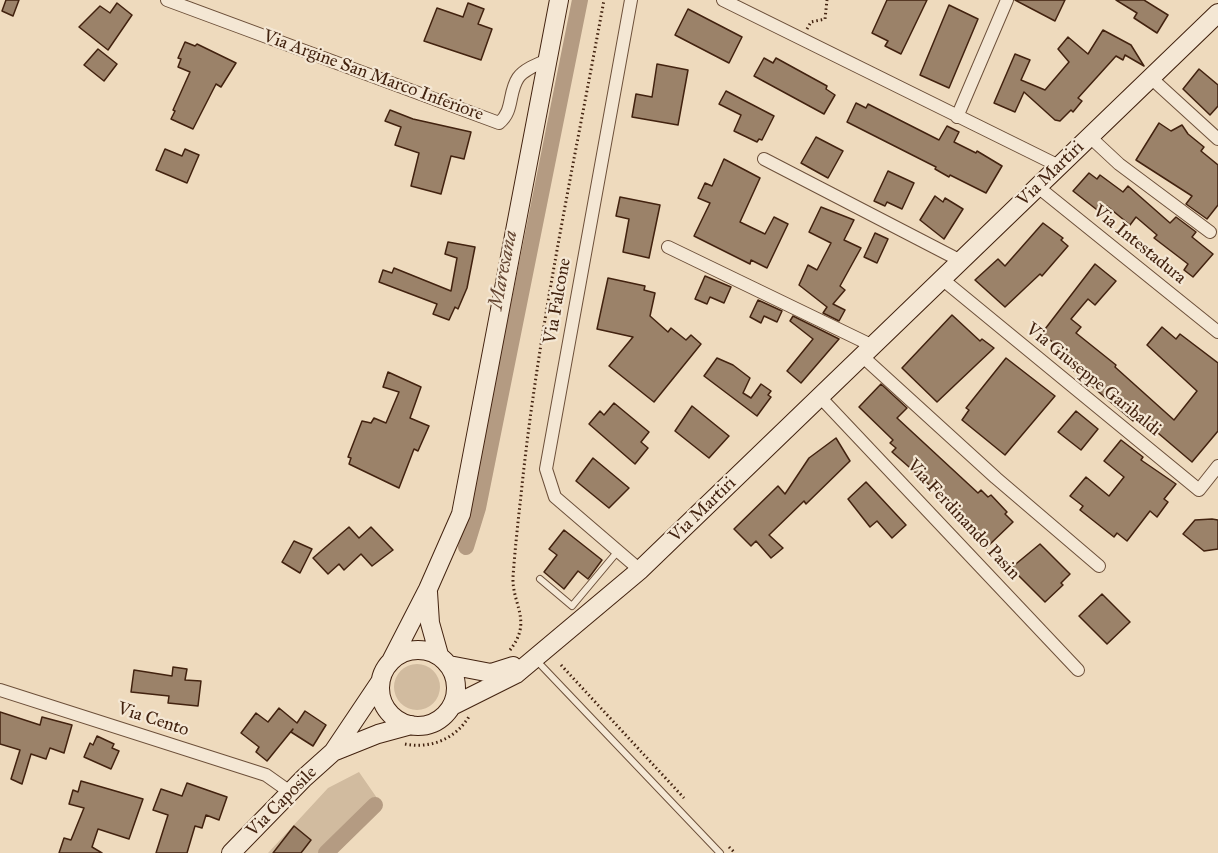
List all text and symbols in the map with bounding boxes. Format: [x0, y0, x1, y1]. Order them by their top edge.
street label: Via Argine San Marco Inferiore [260, 26, 486, 126]
street label: Via Martiri [1013, 137, 1089, 211]
street label: Via Intestadura [1088, 201, 1190, 289]
water label: Maresana [485, 228, 523, 312]
street label: Via Falcone [540, 256, 576, 346]
street label: Via Giuseppe Garibaldi [1021, 319, 1165, 441]
street label: Via Ferdinando Pasin [902, 455, 1024, 585]
street label: Via Martiri [665, 473, 741, 547]
street label: Via Cento [115, 698, 191, 742]
street label: Via Caposile [242, 762, 322, 842]

